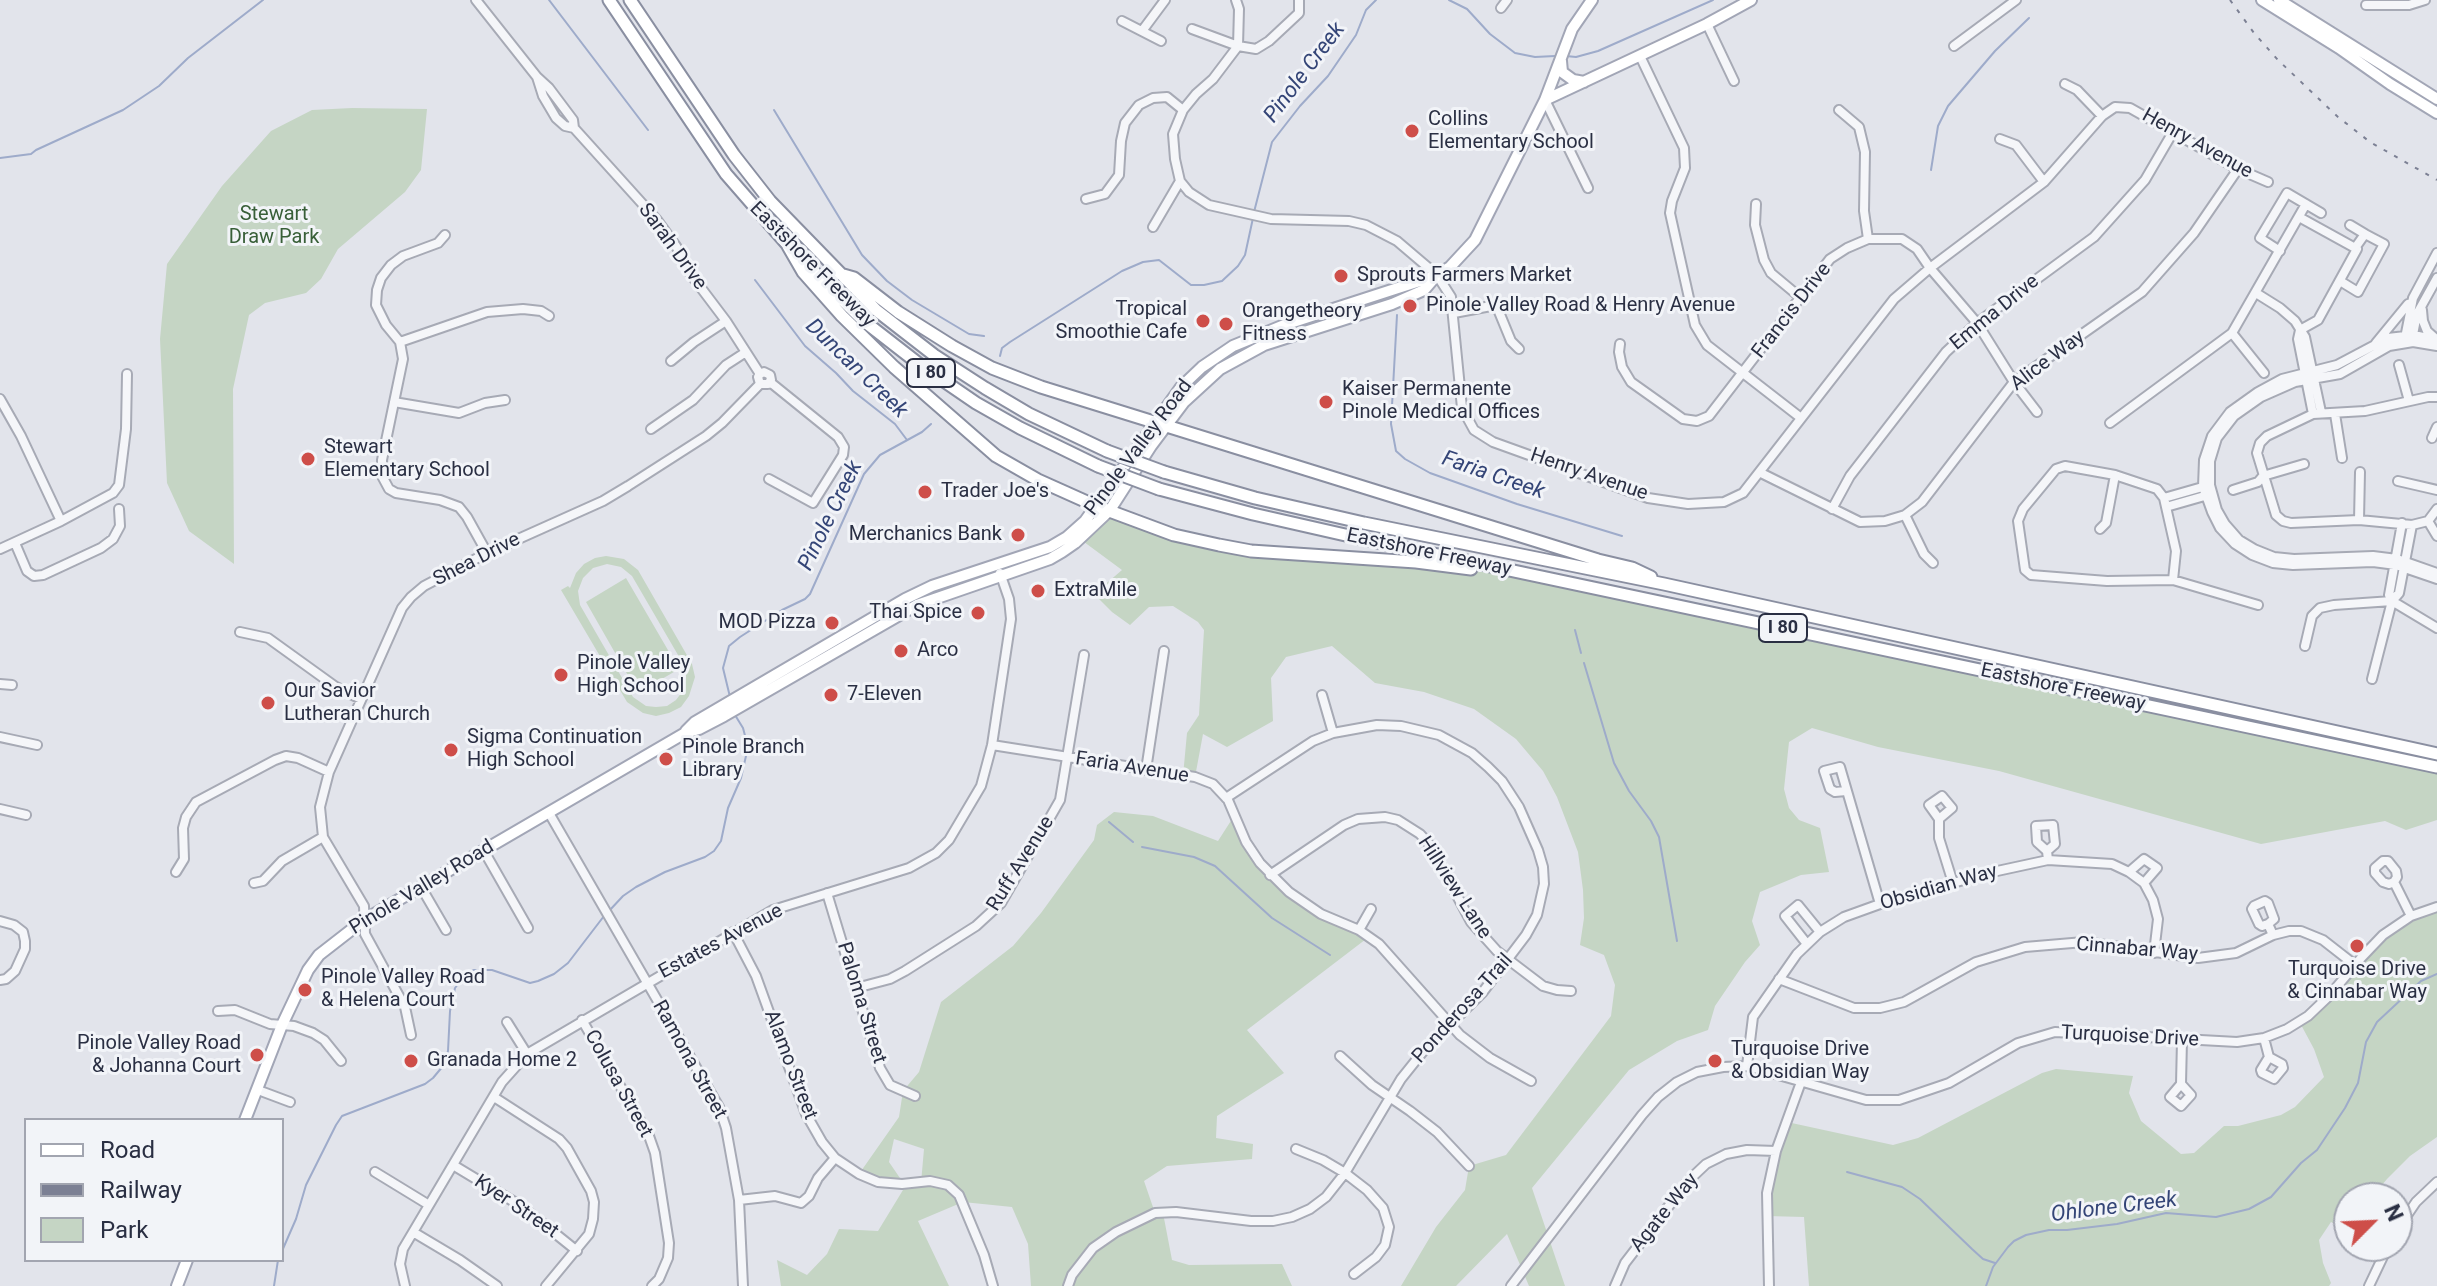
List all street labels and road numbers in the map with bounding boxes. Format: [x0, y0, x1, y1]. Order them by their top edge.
street label: Henry Avenue [2138, 104, 2256, 184]
street label: Eastshore Freeway [744, 197, 880, 333]
street label: Sarah Drive [633, 199, 711, 295]
street label: Francis Drive [1747, 258, 1837, 364]
street label: Emma Drive [1946, 270, 2044, 356]
street label: Alice Way [2006, 325, 2090, 397]
road number: I 80 [907, 359, 955, 387]
street label: Pinole Valley Road [1080, 375, 1198, 521]
street label: Henry Avenue [1527, 444, 1651, 506]
street label: Eastshore Freeway [1344, 524, 1514, 582]
street label: Shea Drive [430, 528, 524, 592]
road number: I 80 [1759, 614, 1807, 642]
street label: Eastshore Freeway [1978, 659, 2148, 717]
street label: Faria Avenue [1074, 747, 1190, 789]
street label: Ruff Avenue [982, 812, 1060, 916]
street label: Hillview Lane [1412, 832, 1496, 944]
street label: Pinole Valley Road [346, 835, 498, 941]
street label: Obsidian Way [1878, 860, 2000, 916]
street label: Estates Avenue [655, 899, 787, 985]
street label: Cinnabar Way [2075, 933, 2199, 967]
street label: Paloma Street [831, 939, 891, 1067]
street label: Ponderosa Trail [1408, 949, 1518, 1069]
street label: Ramona Street [647, 997, 731, 1123]
street label: Alamo Street [758, 1007, 822, 1123]
street label: Turquoise Drive [2060, 1021, 2200, 1053]
street label: Colusa Street [579, 1026, 657, 1142]
street label: Agate Way [1626, 1169, 1704, 1257]
street label: Kyer Street [469, 1170, 563, 1244]

